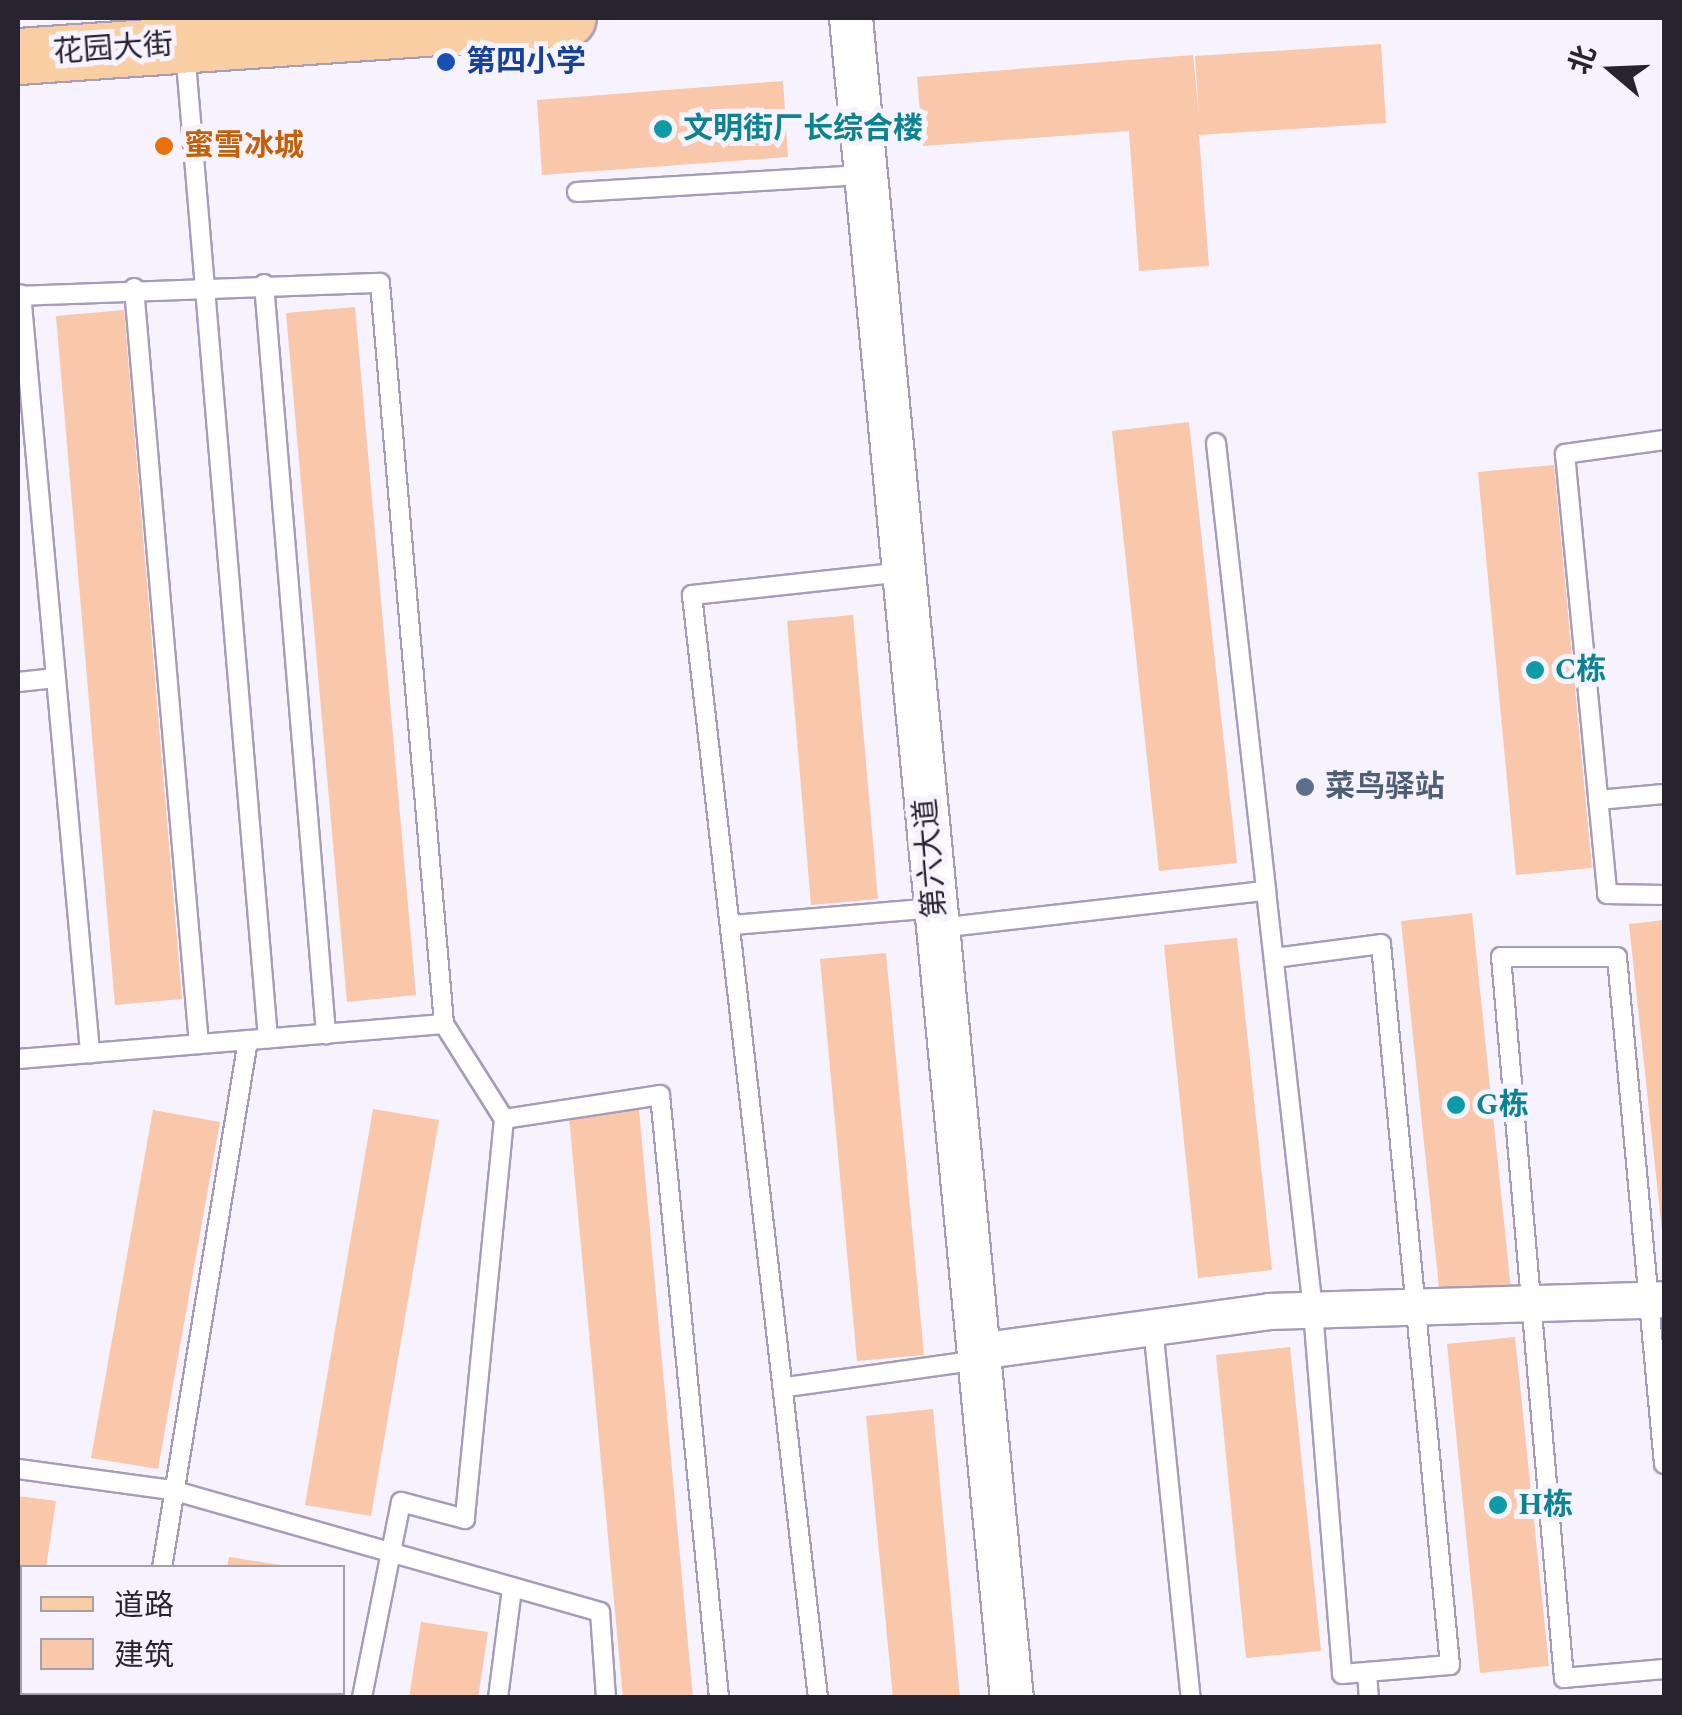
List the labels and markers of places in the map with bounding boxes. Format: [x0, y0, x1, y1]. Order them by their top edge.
place label: 第四小学 [466, 44, 586, 80]
marker: 第四小学 [435, 51, 457, 73]
place label: 文明街厂长综合楼 [683, 111, 923, 147]
marker: 文明街厂长综合楼 [652, 118, 674, 140]
place label: 蜜雪冰城 [184, 128, 304, 164]
marker: 蜜雪冰城 [153, 135, 175, 157]
place label: C栋 [1555, 652, 1606, 688]
marker: C栋 [1524, 659, 1546, 681]
place label: 菜鸟驿站 [1325, 769, 1445, 805]
marker: 菜鸟驿站 [1294, 776, 1316, 798]
place label: G栋 [1476, 1087, 1529, 1123]
marker: G栋 [1445, 1094, 1467, 1116]
place label: H栋 [1518, 1487, 1573, 1523]
marker: H栋 [1487, 1494, 1509, 1516]

